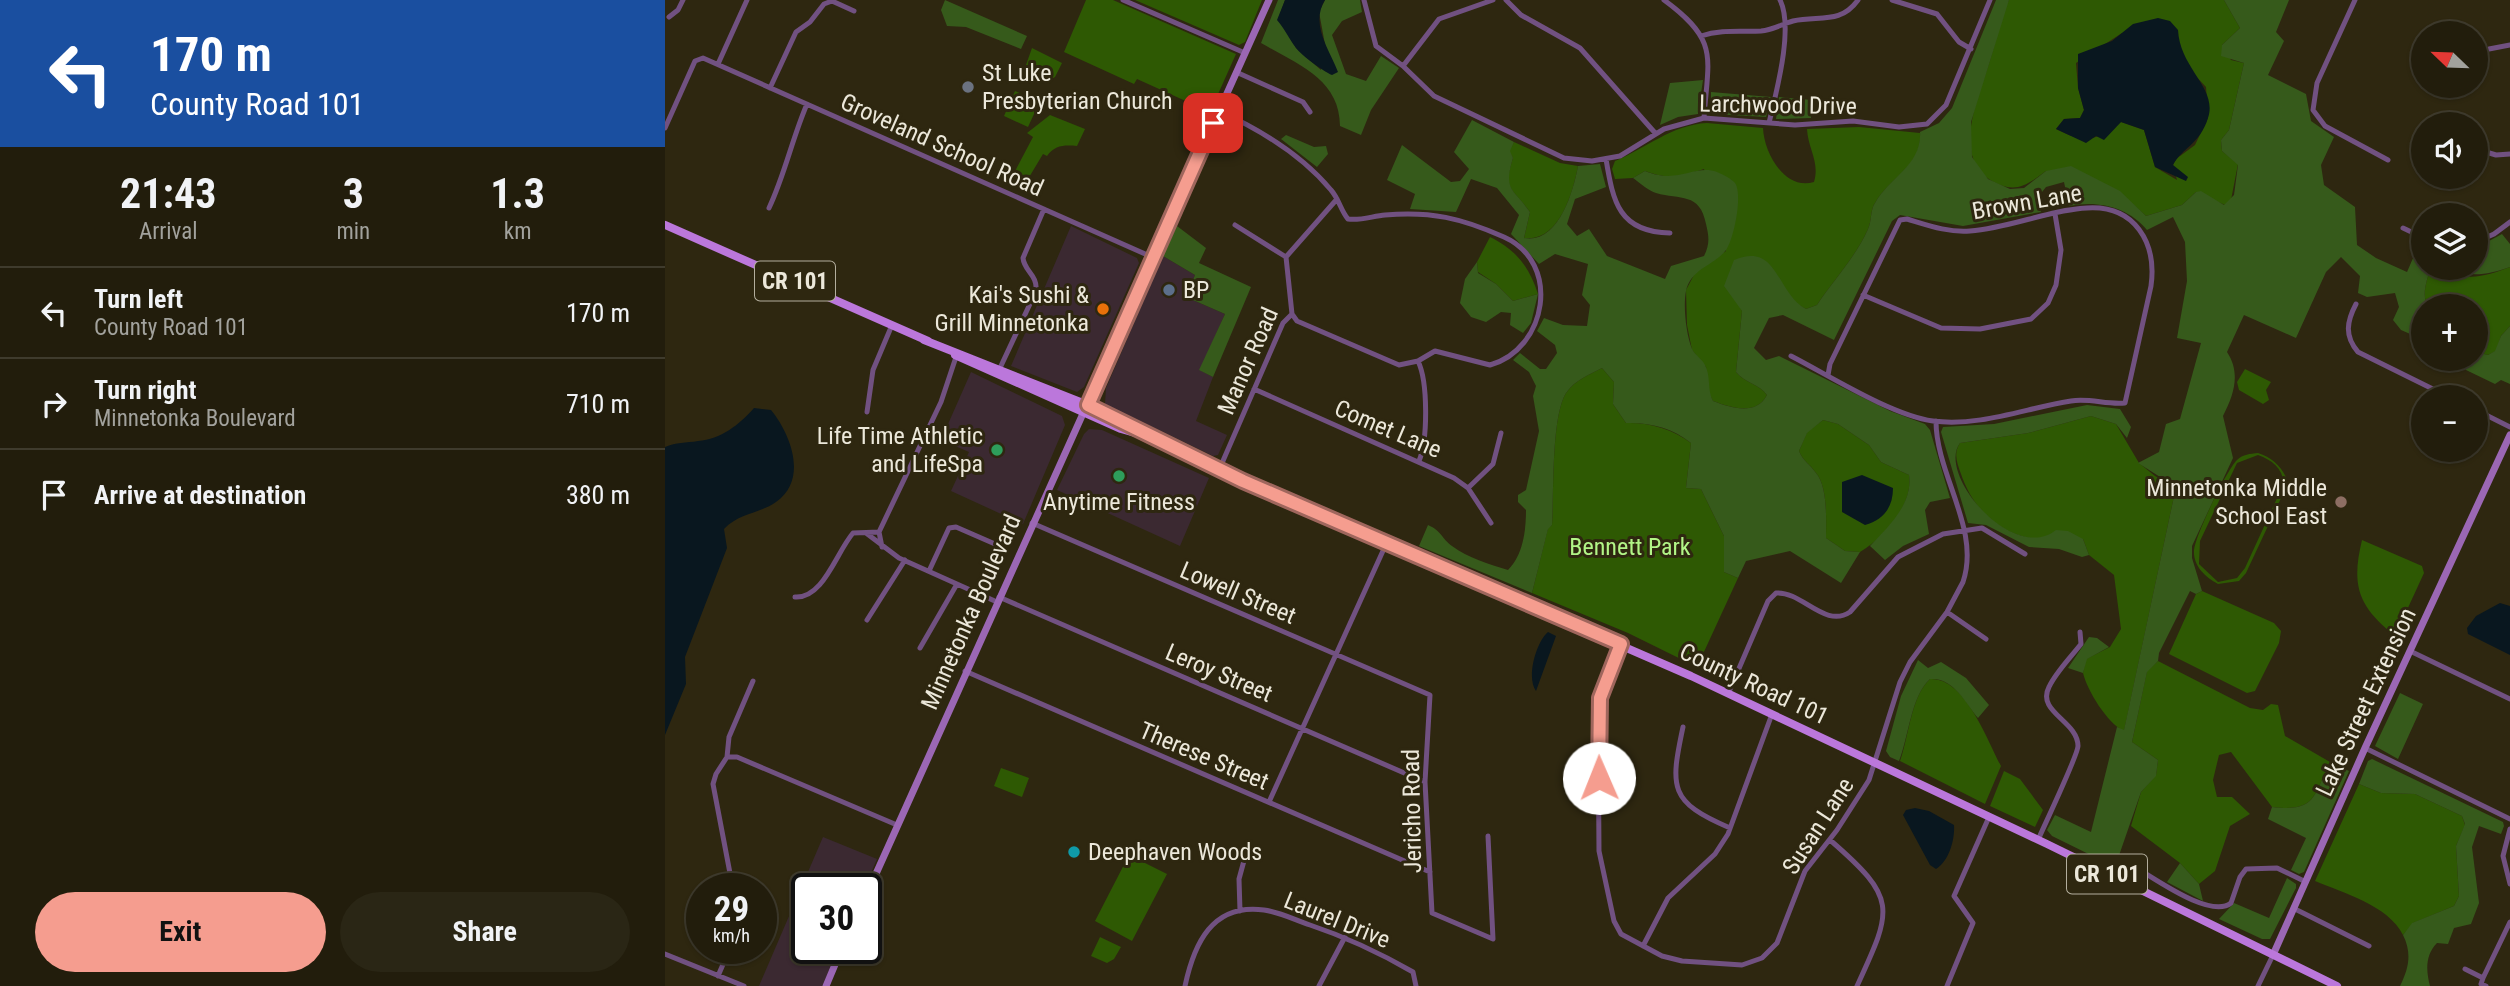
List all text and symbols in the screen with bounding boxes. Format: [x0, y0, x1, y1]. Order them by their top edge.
north arrow [2411, 21, 2489, 98]
map controls [2411, 21, 2488, 462]
text: 170 m [150, 26, 272, 83]
icon: left [35, 28, 126, 119]
place label: St Luke Presbyterian Church [982, 59, 1173, 115]
marker: St Luke Presbyterian Church [960, 79, 976, 95]
text: County Road 101 [150, 85, 364, 123]
street label: Groveland School Road [836, 88, 1048, 202]
street label: Larchwood Drive [1699, 90, 1857, 120]
pin [1183, 93, 1243, 153]
icon: arrive [1194, 104, 1232, 142]
button: sound [2411, 112, 2488, 189]
text: 21:43 [120, 169, 216, 218]
text: 3 [343, 169, 364, 218]
text: 1.3 [490, 169, 545, 218]
street label: Brown Lane [1970, 179, 2084, 225]
button: layers [2411, 203, 2488, 280]
text: Arrival [139, 218, 198, 245]
text: min [336, 218, 370, 245]
text: km [504, 218, 531, 245]
road number: CR 101 [755, 262, 835, 300]
place label: BP [1183, 276, 1209, 304]
place label: Kai's Sushi & Grill Minnetonka [934, 281, 1089, 337]
marker: BP [1161, 282, 1177, 298]
text: Turn left [94, 284, 183, 314]
icon: left [35, 294, 73, 332]
button: + [2411, 294, 2488, 371]
text: 170 m [566, 298, 630, 328]
marker: Kai's Sushi & Grill Minnetonka [1095, 301, 1111, 317]
street label: Manor Road [1212, 303, 1284, 419]
text: County Road 101 [94, 314, 248, 341]
text: Turn right [94, 375, 196, 405]
icon: right [35, 385, 73, 423]
button: − [2411, 385, 2488, 462]
text: 710 m [566, 389, 630, 419]
street label: Comet Lane [1330, 394, 1446, 464]
text: Minnetonka Boulevard [94, 405, 296, 432]
place label: Life Time Athletic and LifeSpa [817, 422, 983, 478]
marker: Life Time Athletic and LifeSpa [989, 442, 1005, 458]
marker: Anytime Fitness [1111, 468, 1127, 484]
place label: Minnetonka Middle School East [2146, 474, 2327, 530]
icon: arrive [35, 476, 73, 514]
text: Arrive at destination [94, 480, 306, 510]
text: 380 m [566, 480, 630, 510]
place label: Anytime Fitness [1043, 488, 1195, 516]
marker: Minnetonka Middle School East [2333, 494, 2349, 510]
street label: Minnetonka Boulevard [915, 510, 1027, 714]
park label: Bennett Park [1569, 533, 1691, 561]
street label: Lowell Street [1176, 556, 1300, 630]
street label: Lake Street Extension [2310, 603, 2422, 801]
street label: County Road 101 [1675, 637, 1833, 731]
street label: Leroy Street [1161, 638, 1277, 708]
street label: Therese Street [1135, 716, 1273, 796]
position arrow [1562, 741, 1636, 815]
street label: Jericho Road [1397, 749, 1427, 873]
street label: Susan Lane [1776, 772, 1860, 880]
place label: Deephaven Woods [1088, 838, 1262, 866]
marker: Deephaven Woods [1066, 844, 1082, 860]
road number: CR 101 [2067, 854, 2147, 894]
speed limit sign: 30 [791, 873, 882, 964]
street label: Laurel Drive [1280, 886, 1394, 954]
text: 29 [714, 889, 749, 930]
button: Exit [35, 892, 326, 972]
button: Share [340, 892, 630, 972]
text: km/h [713, 925, 750, 946]

